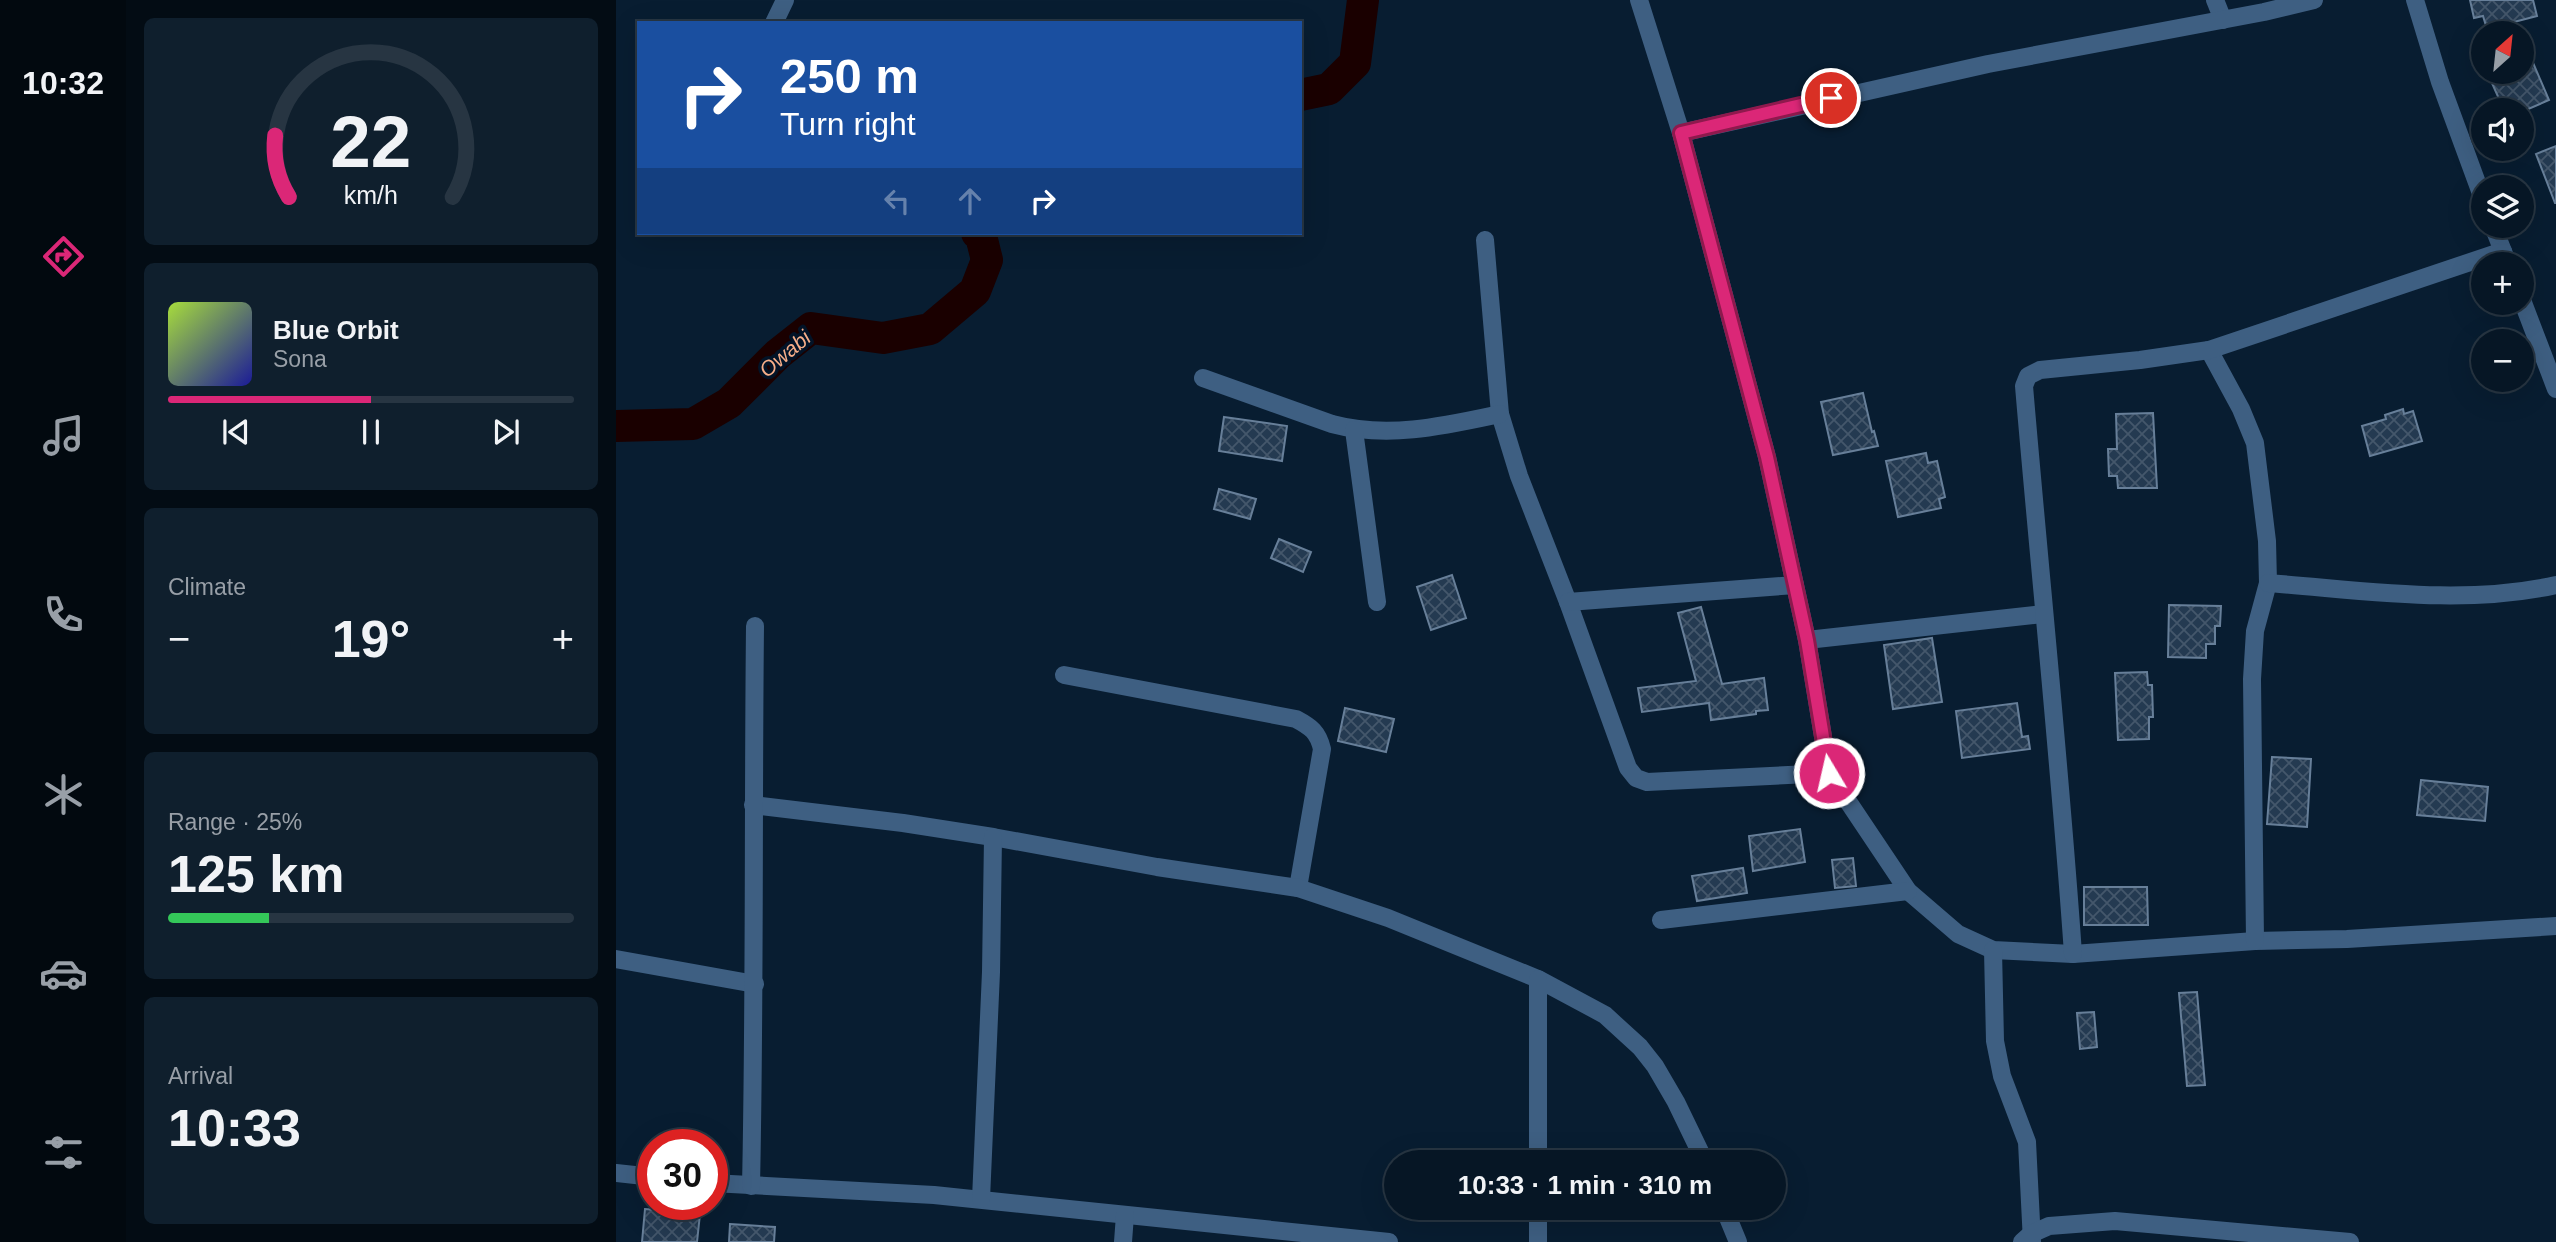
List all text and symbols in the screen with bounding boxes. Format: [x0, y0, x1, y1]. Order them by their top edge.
north arrow [2471, 21, 2534, 84]
map controls [2471, 21, 2534, 392]
icon: right [665, 49, 756, 140]
text: 250 m [780, 49, 919, 103]
text: 10:32 [22, 65, 104, 101]
pin [1801, 68, 1861, 128]
icon: arrive [1812, 79, 1850, 117]
button: sound [2471, 98, 2534, 161]
text: 22 [331, 102, 411, 183]
text: Turn right [780, 106, 916, 142]
button: layers [2471, 175, 2534, 238]
text: km/h [344, 181, 398, 209]
icon: left [878, 182, 916, 220]
icon: ahead [951, 182, 989, 220]
icon: right [1024, 182, 1062, 220]
icon: directions [39, 232, 88, 281]
button: + [2471, 252, 2534, 315]
text: Blue Orbit [273, 315, 399, 345]
water label: Owabi [754, 325, 816, 382]
button: − [2471, 329, 2534, 392]
text: Sona [273, 346, 327, 372]
icon: music [39, 411, 88, 460]
icon: previous [217, 413, 255, 451]
icon: pause [352, 413, 390, 451]
icon: next [487, 413, 525, 451]
text: Climate [168, 574, 246, 600]
icon: phone [39, 590, 88, 639]
text: 19° [332, 610, 410, 668]
text: − [168, 618, 190, 660]
text: + [552, 618, 574, 660]
position arrow [1792, 736, 1866, 810]
icon: climate [39, 770, 88, 819]
text: Range · 25% [168, 809, 302, 835]
text: 125 km [168, 845, 344, 903]
icon: car [39, 949, 88, 998]
text: Arrival [168, 1063, 233, 1089]
text: 10:33 [168, 1099, 301, 1157]
icon: filters [39, 1128, 88, 1177]
speed limit sign: 30 [637, 1129, 728, 1220]
text: 10:33 · 1 min · 310 m [1458, 1170, 1712, 1200]

